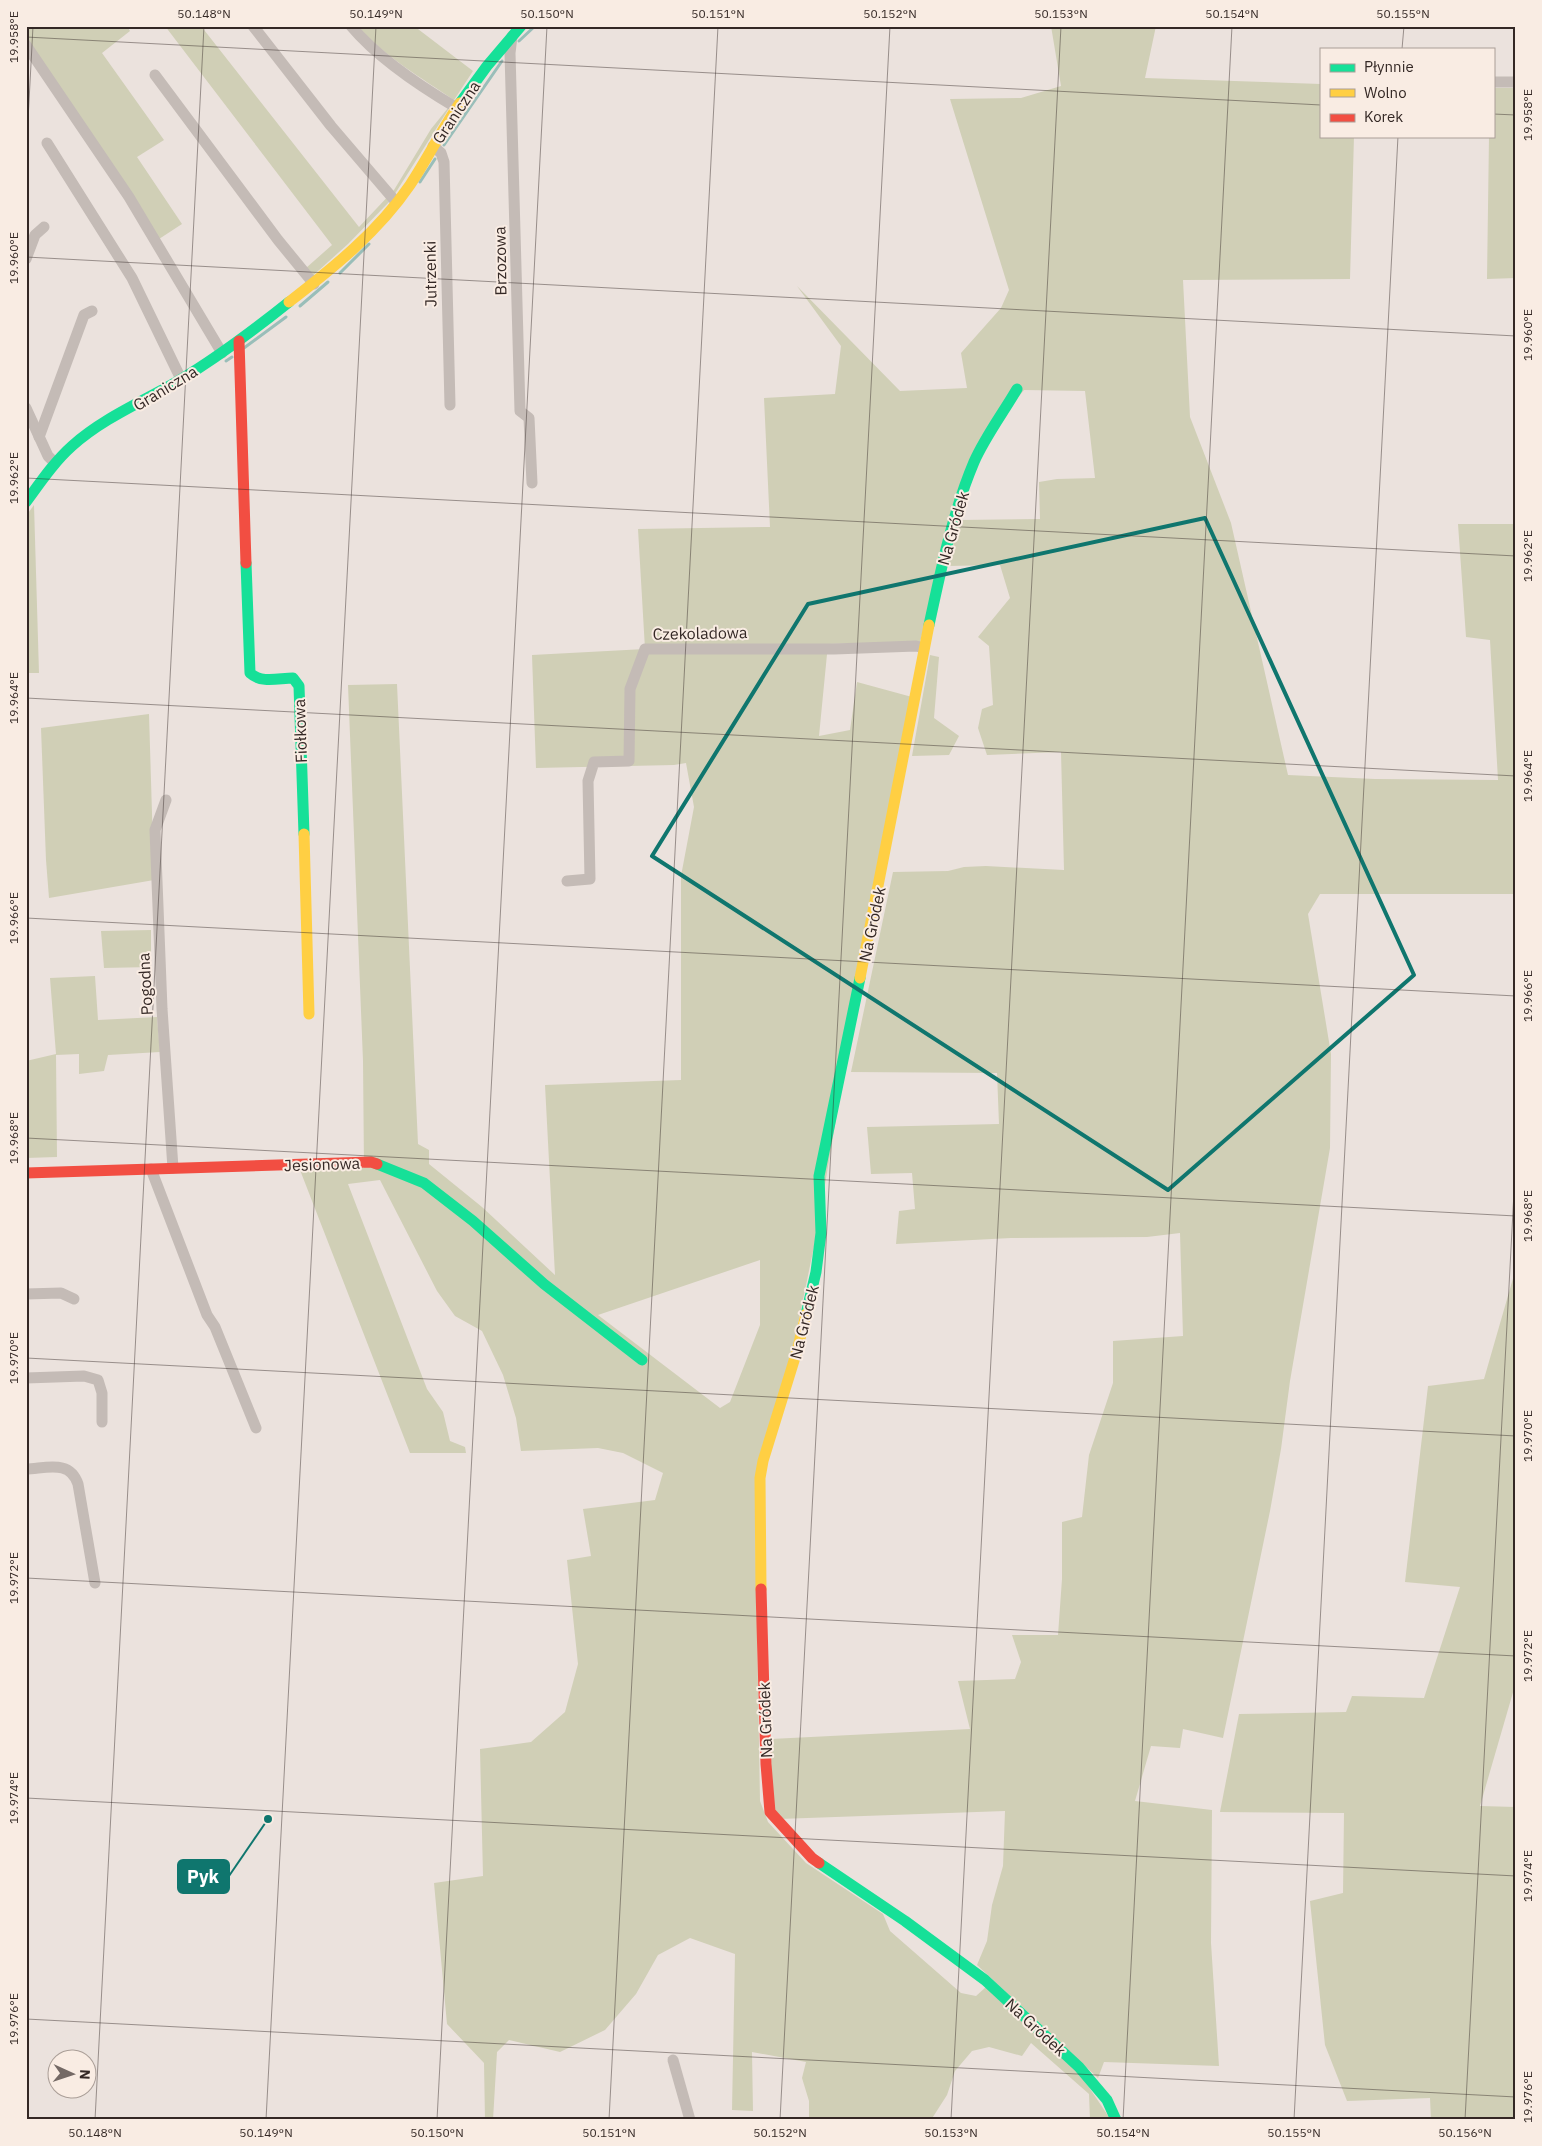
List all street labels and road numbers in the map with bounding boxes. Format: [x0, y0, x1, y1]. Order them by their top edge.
street label: Graniczna [428, 76, 485, 147]
street label: Brzozowa [489, 226, 511, 296]
street label: Jutrzenki [419, 241, 441, 307]
street label: Graniczna [129, 361, 201, 415]
street label: Na Gródek [933, 488, 973, 567]
street label: Czekoladowa [652, 622, 748, 644]
street label: Fiołkowa [289, 698, 311, 763]
street label: Na Gródek [854, 884, 890, 963]
street label: Pogodna [133, 952, 157, 1016]
street label: Jesionowa [283, 1153, 361, 1175]
street label: Na Gródek [785, 1282, 823, 1361]
street label: Na Gródek [754, 1681, 776, 1758]
street label: Na Gródek [1001, 1994, 1071, 2061]

